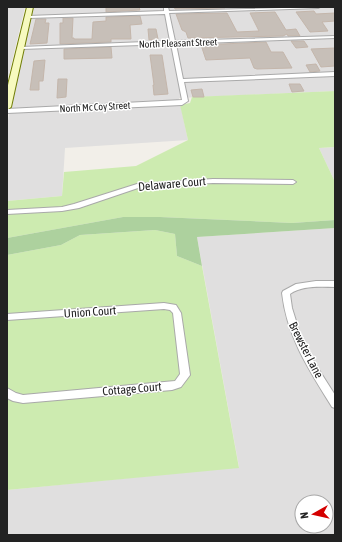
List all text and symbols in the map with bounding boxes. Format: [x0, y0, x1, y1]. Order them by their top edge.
street label: North Pleasant Street [139, 36, 217, 50]
street label: North Mc Coy Street [59, 100, 131, 114]
street label: Delaware Court [138, 174, 207, 194]
street label: Union Court [63, 303, 117, 321]
street label: Brewster Lane [286, 319, 326, 381]
street label: Cottage Court [102, 379, 163, 399]
north arrow [294, 494, 334, 534]
text: N [298, 511, 310, 519]

